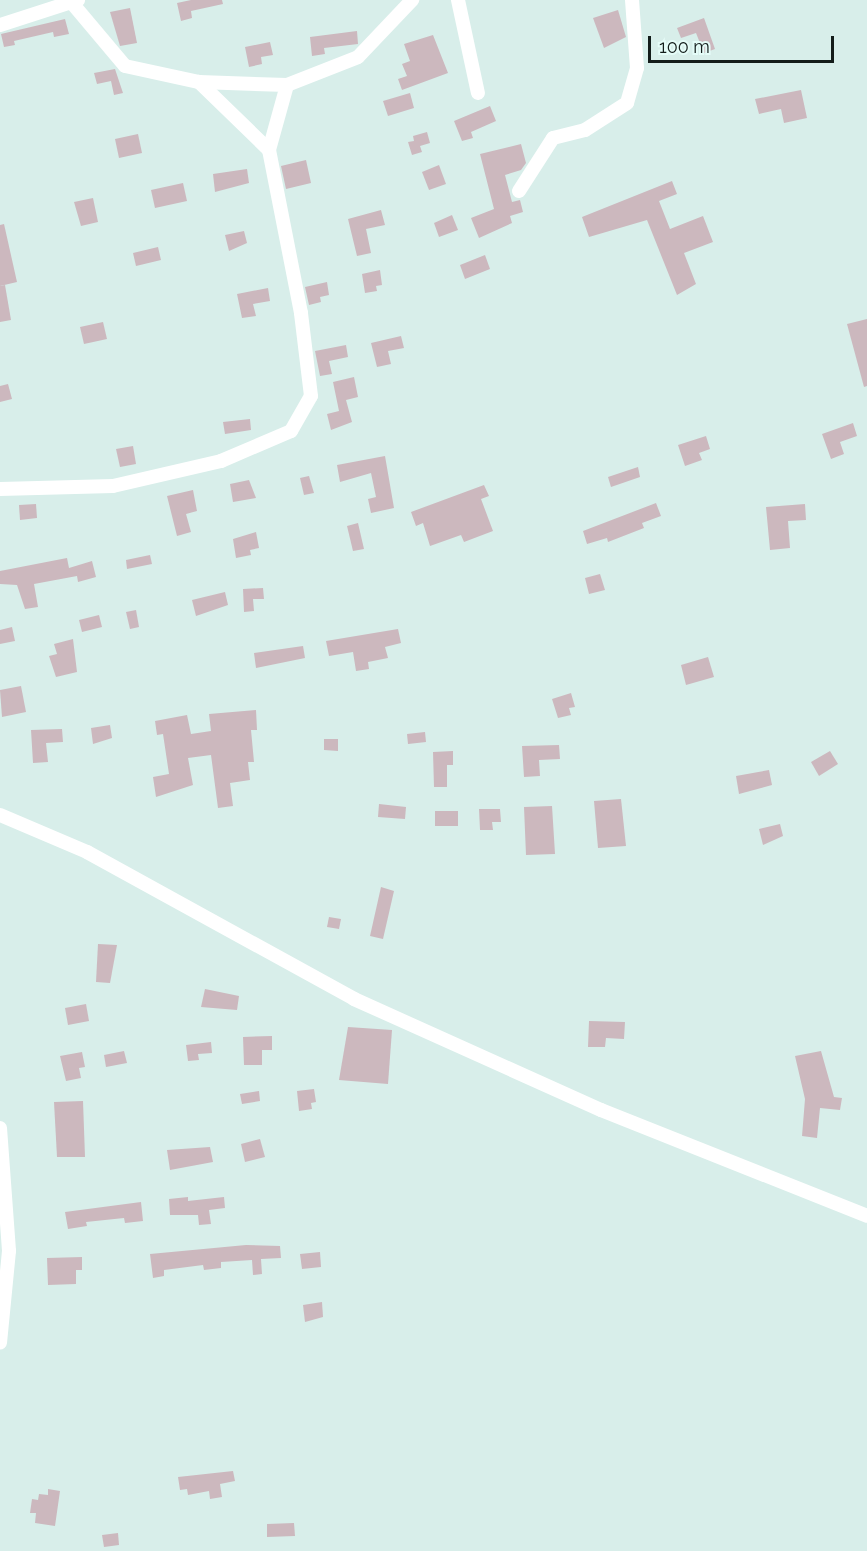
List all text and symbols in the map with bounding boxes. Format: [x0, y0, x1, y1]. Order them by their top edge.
scale bar [651, 24, 837, 62]
text: 100 m [659, 36, 710, 57]

